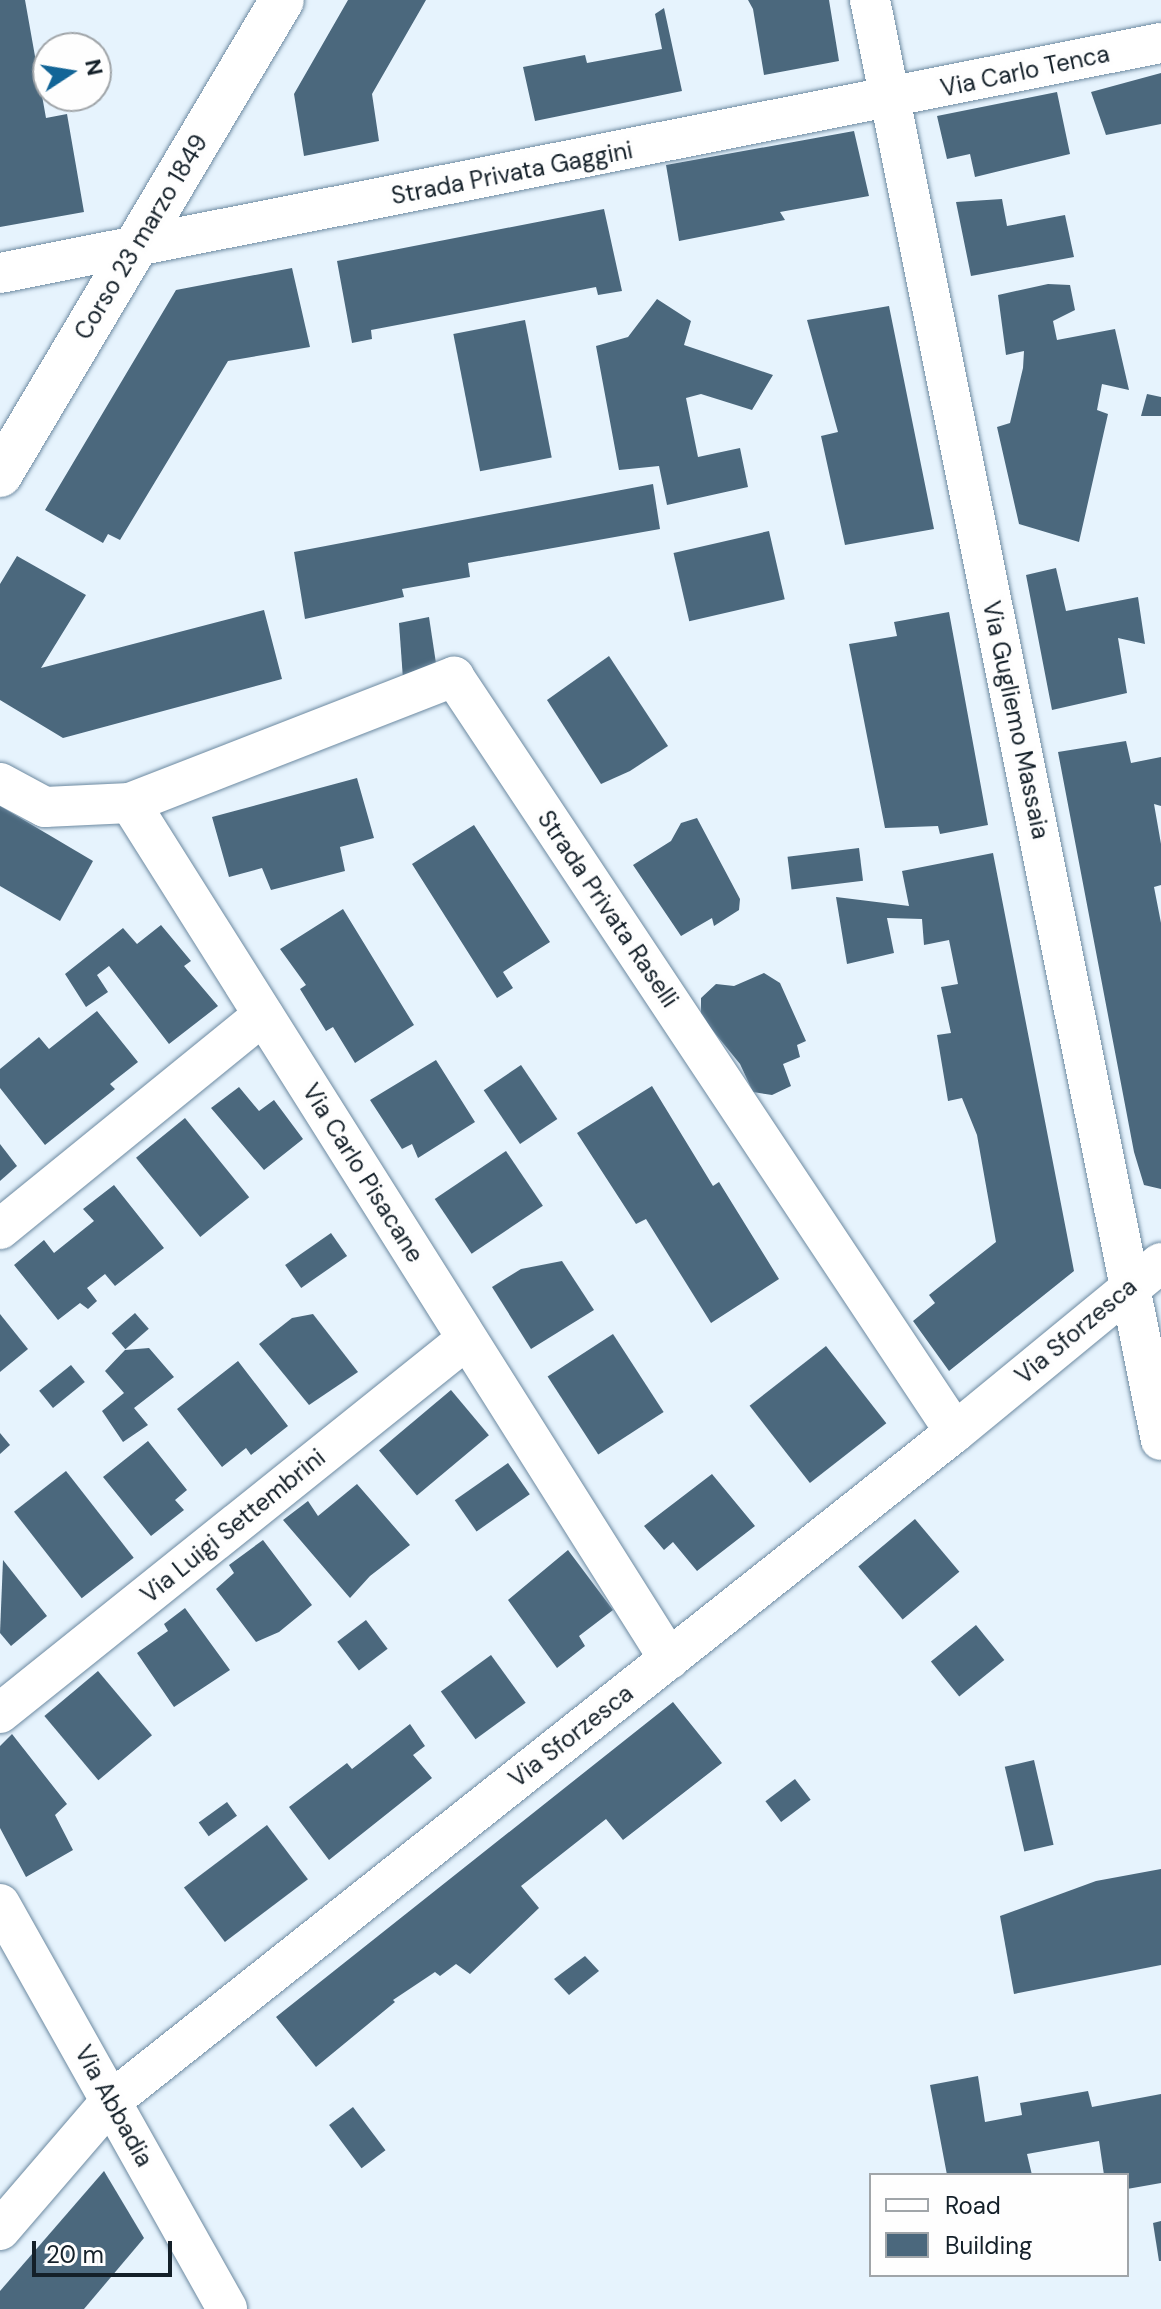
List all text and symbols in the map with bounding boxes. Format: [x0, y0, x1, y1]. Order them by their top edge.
north arrow [32, 32, 112, 112]
street label: Via Carlo Tenca [938, 39, 1112, 103]
text: N [78, 56, 110, 78]
street label: Corso 23 marzo 1849 [68, 129, 214, 345]
street label: Strada Privata Gaggini [389, 135, 635, 211]
street label: Via Gugliemo Massaia [977, 598, 1055, 842]
street label: Strada Privata Raselli [531, 805, 685, 1013]
street label: Via Carlo Pisacane [296, 1078, 430, 1268]
street label: Via Sforzesca [1010, 1272, 1142, 1390]
street label: Via Luigi Settembrini [135, 1443, 331, 1609]
street label: Via Sforzesca [503, 1679, 639, 1793]
street label: Via Abbadia [69, 2040, 159, 2172]
legend [869, 2173, 1129, 2277]
text: Road [945, 2190, 1001, 2221]
scale bar [36, 2225, 176, 2275]
text: Building [945, 2230, 1032, 2261]
text: 20 m [46, 2239, 104, 2270]

